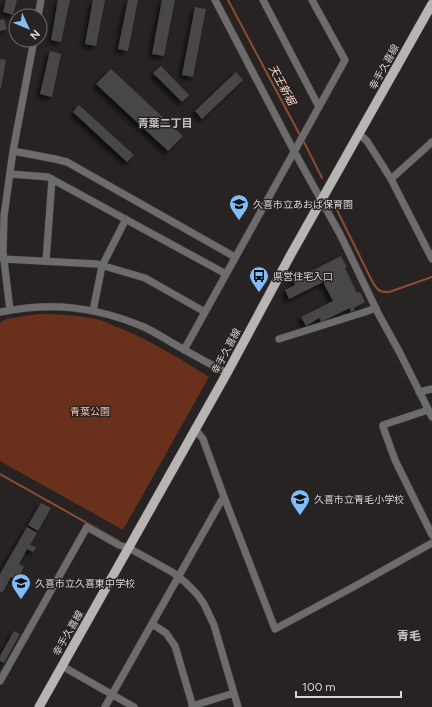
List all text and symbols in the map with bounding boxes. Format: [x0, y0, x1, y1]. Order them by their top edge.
north arrow [8, 8, 48, 48]
text: N [27, 27, 42, 42]
street label: 幸手久喜線 [366, 42, 402, 92]
water label: 天王新堀 [266, 63, 299, 109]
district label: 青葉二丁目 [138, 117, 193, 130]
school or university icon: 久喜市立あおば保育園 [228, 193, 250, 221]
place label: 久喜市立あおば保育園 [253, 198, 353, 211]
bus stop icon: 県営住宅入口 [248, 265, 270, 293]
place label: 県営住宅入口 [273, 270, 333, 283]
street label: 幸手久喜線 [209, 326, 243, 376]
park label: 青葉公園 [70, 405, 110, 418]
school or university icon: 久喜市立青毛小学校 [289, 488, 311, 516]
place label: 久喜市立青毛小学校 [314, 493, 404, 506]
school or university icon: 久喜市立久喜東中学校 [10, 572, 32, 600]
place label: 久喜市立久喜東中学校 [35, 577, 135, 590]
street label: 幸手久喜線 [50, 608, 86, 658]
district label: 青毛 [397, 629, 421, 643]
scale bar [296, 673, 401, 699]
text: 100 m [302, 680, 336, 694]

